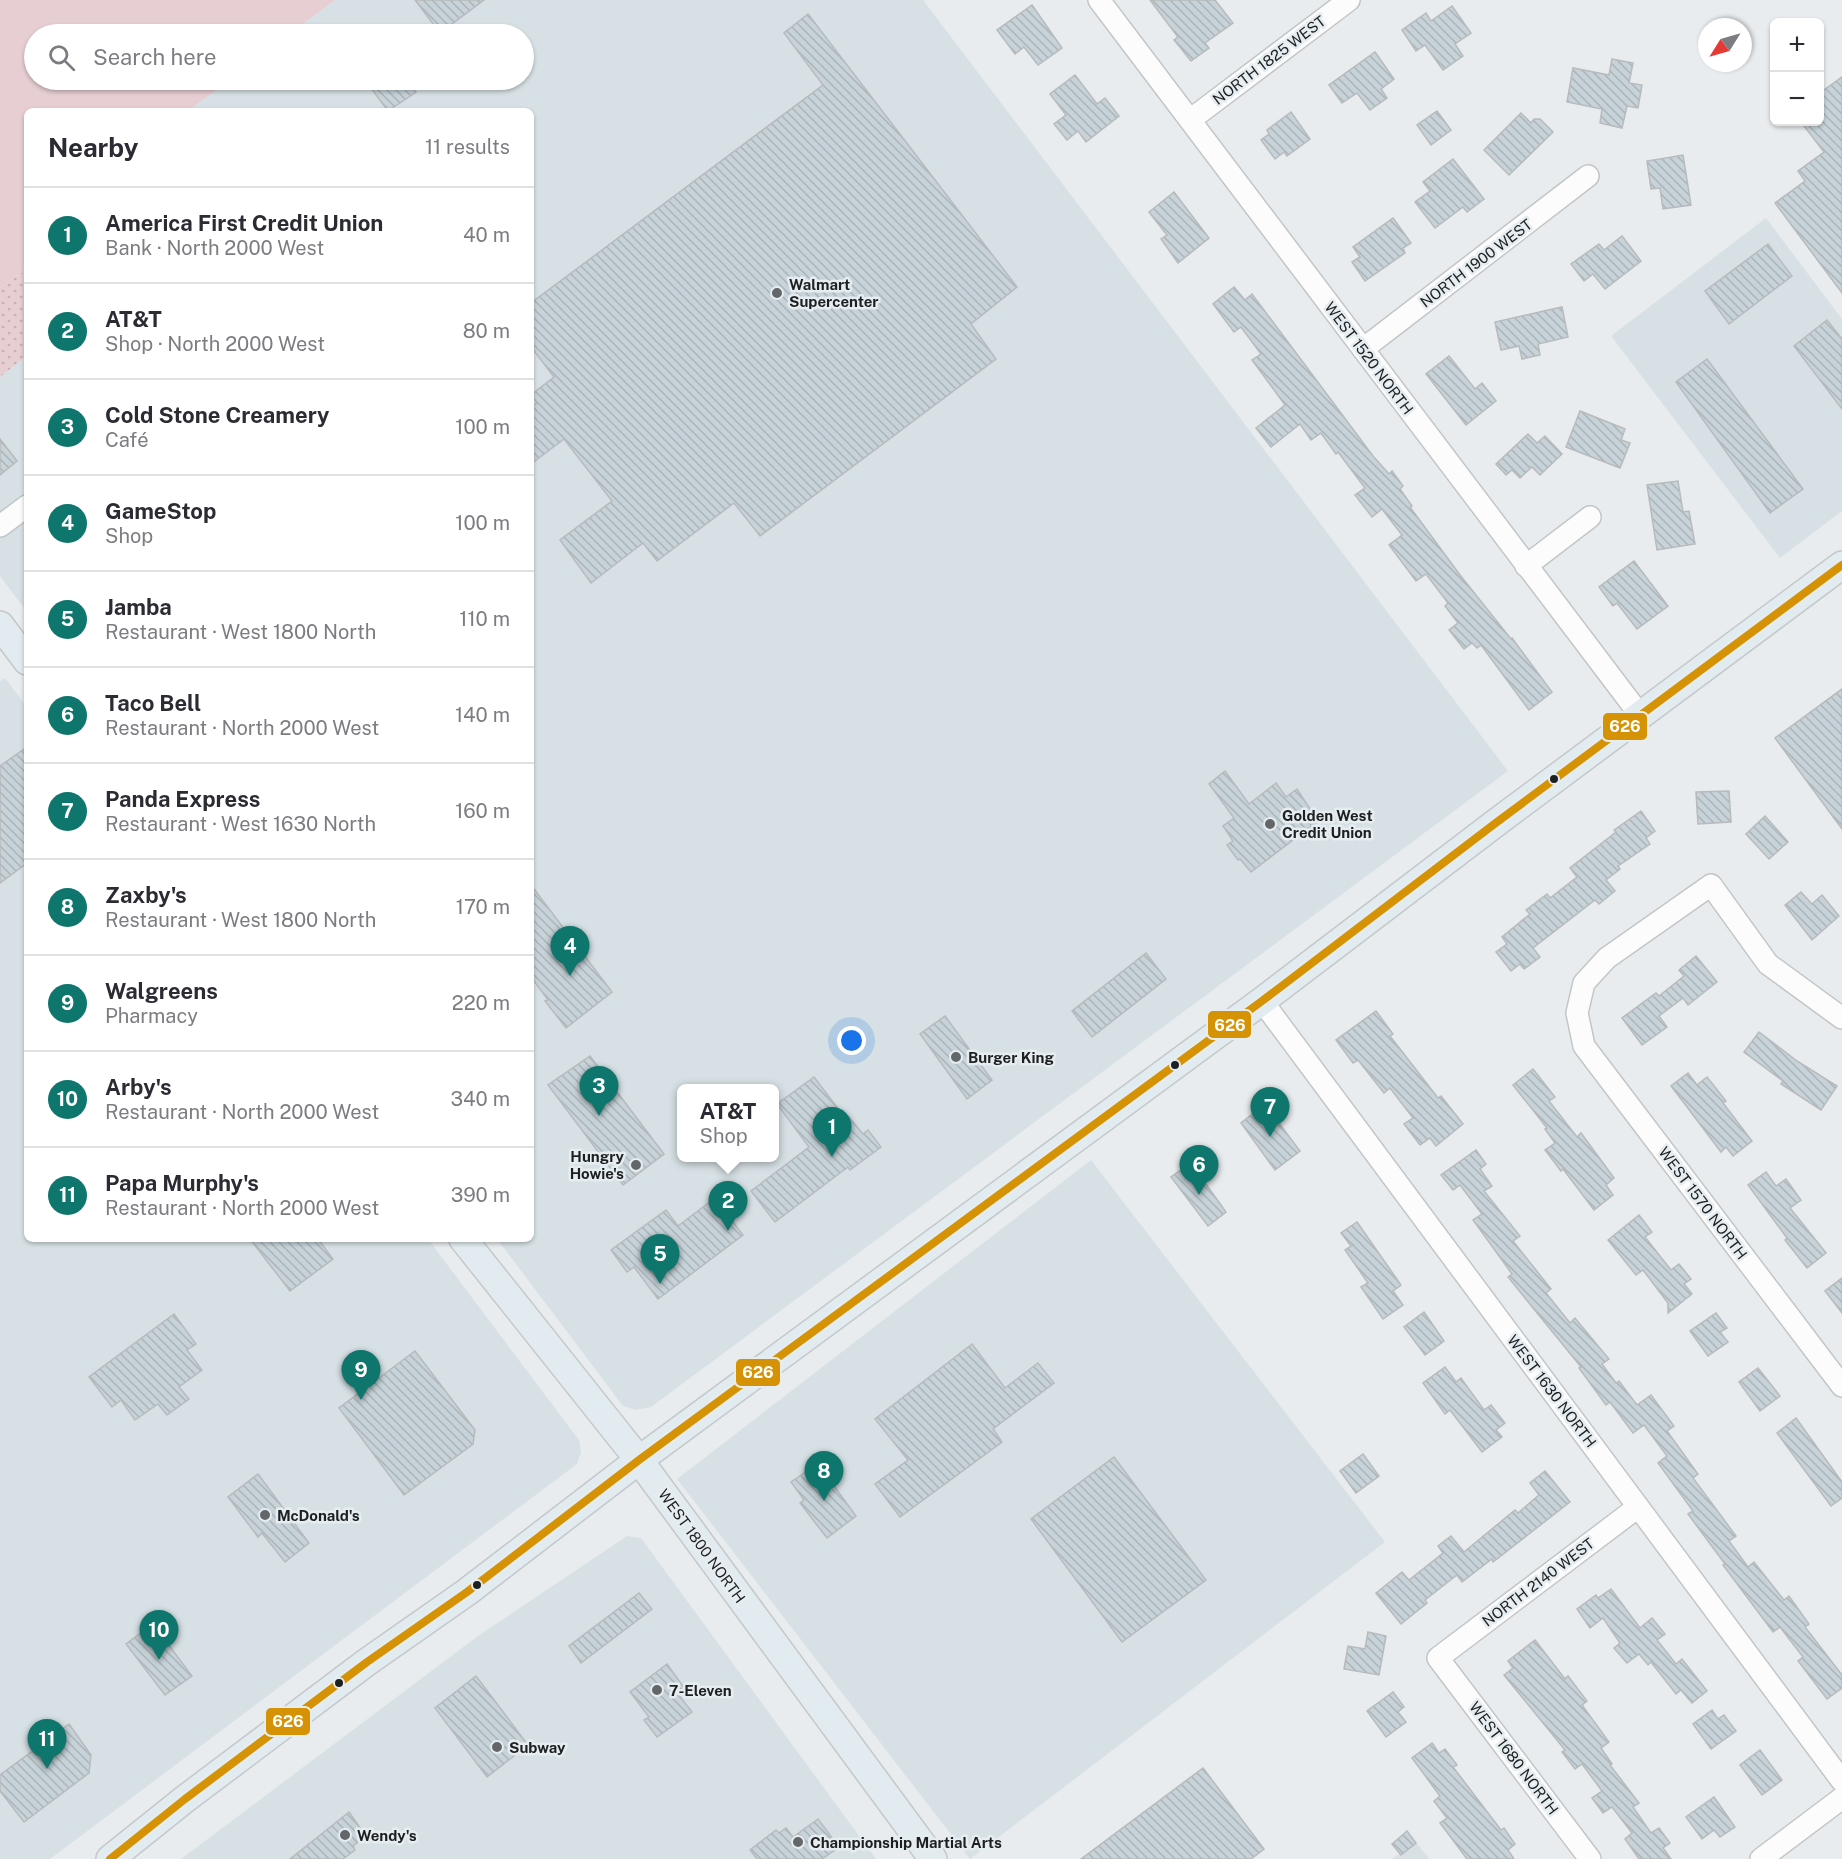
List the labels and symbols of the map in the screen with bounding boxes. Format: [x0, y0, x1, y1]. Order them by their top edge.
street label: NORTH 1825 WEST [1209, 12, 1329, 108]
north arrow [1698, 18, 1752, 72]
street label: NORTH 1900 WEST [1417, 215, 1535, 311]
place label: Walmart Supercenter [789, 276, 879, 310]
marker: Walmart Supercenter [770, 286, 784, 300]
street label: WEST 1520 NORTH [1321, 298, 1417, 418]
line badge: 626 [1602, 712, 1648, 741]
text: 626 [1609, 717, 1641, 736]
unlabelled marker [1548, 773, 1560, 785]
place label: Golden West Credit Union [1282, 807, 1373, 841]
marker: Golden West Credit Union [1263, 817, 1277, 831]
pin: 4 [550, 926, 590, 976]
line badge: 626 [1207, 1010, 1252, 1039]
text: 626 [1214, 1016, 1246, 1035]
your location [837, 1026, 866, 1055]
place label: Burger King [968, 1049, 1054, 1066]
marker: Burger King [949, 1050, 963, 1064]
unlabelled marker [1169, 1059, 1181, 1071]
pin: 3 [580, 1066, 618, 1116]
pin: 7 [1250, 1088, 1290, 1137]
pin: 1 [812, 1108, 852, 1157]
street label: WEST 1570 NORTH [1655, 1144, 1751, 1262]
pin: 6 [1180, 1146, 1218, 1195]
place label: Hungry Howie's [570, 1148, 625, 1182]
marker: Hungry Howie's [629, 1158, 643, 1172]
pin: 2 [708, 1182, 748, 1231]
pin: 5 [640, 1234, 680, 1284]
street label: WEST 1630 NORTH [1504, 1331, 1600, 1451]
pin: 9 [342, 1350, 380, 1400]
line badge: 626 [735, 1358, 781, 1387]
text: 626 [742, 1363, 774, 1382]
pin: 8 [804, 1452, 844, 1501]
street label: WEST 1800 NORTH [655, 1486, 749, 1606]
place label: McDonald's [277, 1507, 360, 1524]
marker: McDonald's [258, 1508, 272, 1522]
street label: NORTH 2140 WEST [1479, 1534, 1597, 1630]
unlabelled marker [471, 1579, 483, 1591]
pin: 10 [140, 1610, 178, 1660]
unlabelled marker [333, 1677, 345, 1689]
place label: 7-Eleven [669, 1682, 732, 1699]
marker: 7-Eleven [650, 1683, 664, 1697]
street label: WEST 1680 NORTH [1466, 1698, 1562, 1818]
line badge: 626 [265, 1707, 311, 1736]
text: 626 [272, 1712, 304, 1731]
pin: 11 [28, 1720, 66, 1769]
place label: Subway [509, 1739, 566, 1756]
marker: Subway [490, 1740, 504, 1754]
place label: Wendy's [357, 1827, 417, 1844]
marker: Wendy's [338, 1828, 352, 1842]
place label: Championship Martial Arts [810, 1834, 1002, 1851]
marker: Championship Martial Arts [791, 1835, 805, 1849]

